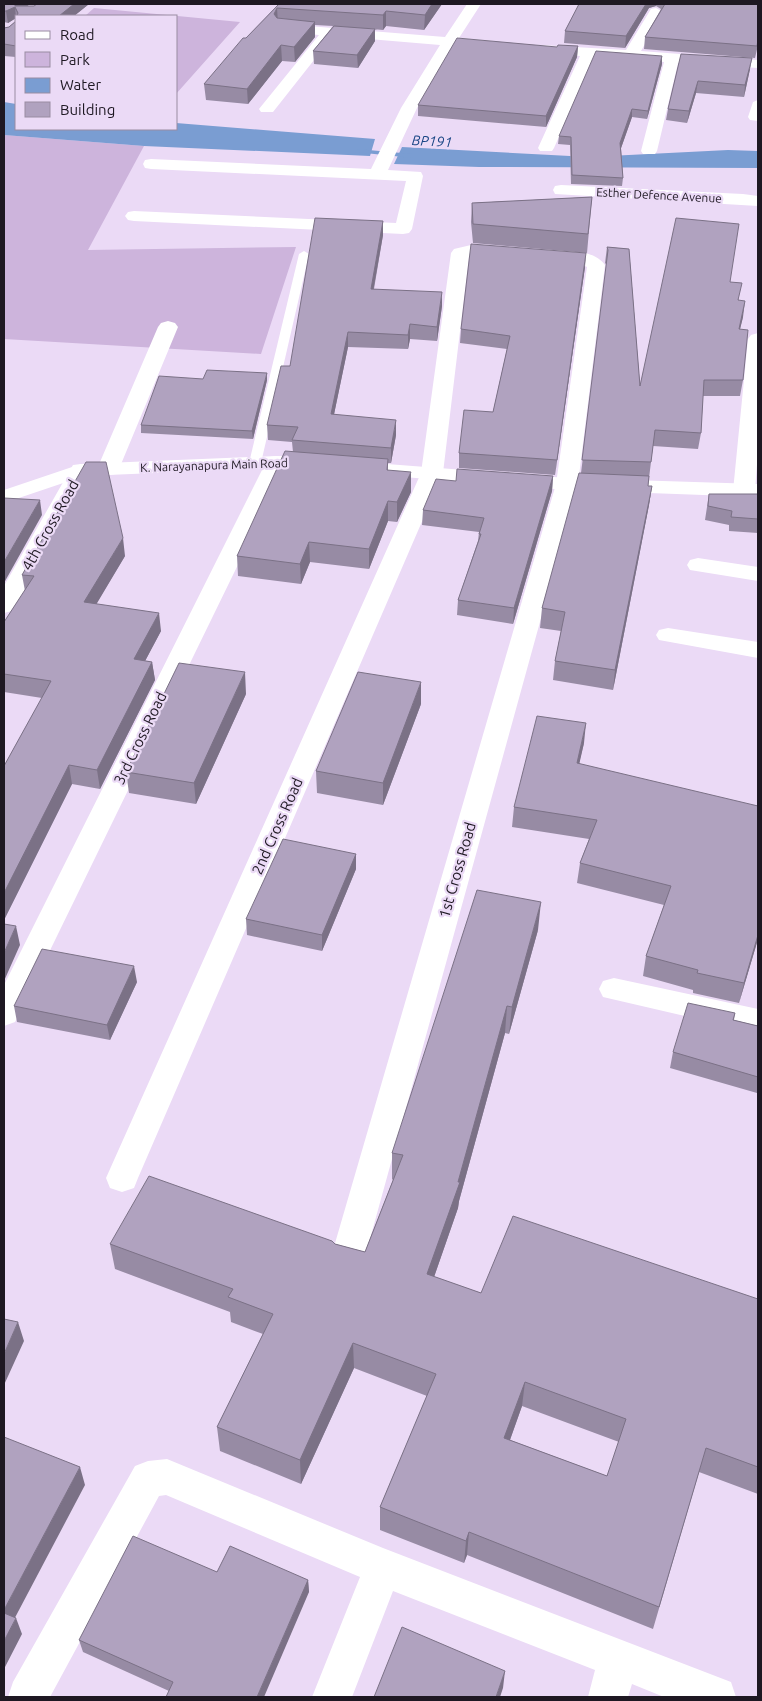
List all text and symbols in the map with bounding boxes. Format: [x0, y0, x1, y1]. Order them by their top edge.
legend [15, 15, 178, 130]
text: Road [60, 26, 95, 43]
text: Park [60, 51, 90, 68]
text: Water [60, 76, 101, 93]
text: Building [60, 101, 115, 118]
water label: BP191 [411, 132, 453, 150]
street label: Esther Defence Avenue [596, 185, 722, 205]
street label: K. Narayanapura Main Road [140, 456, 288, 474]
street label: 4th Cross Road [18, 477, 82, 573]
street label: 3rd Cross Road [110, 689, 170, 787]
street label: 2nd Cross Road [248, 775, 306, 877]
street label: 1st Cross Road [435, 820, 479, 920]

